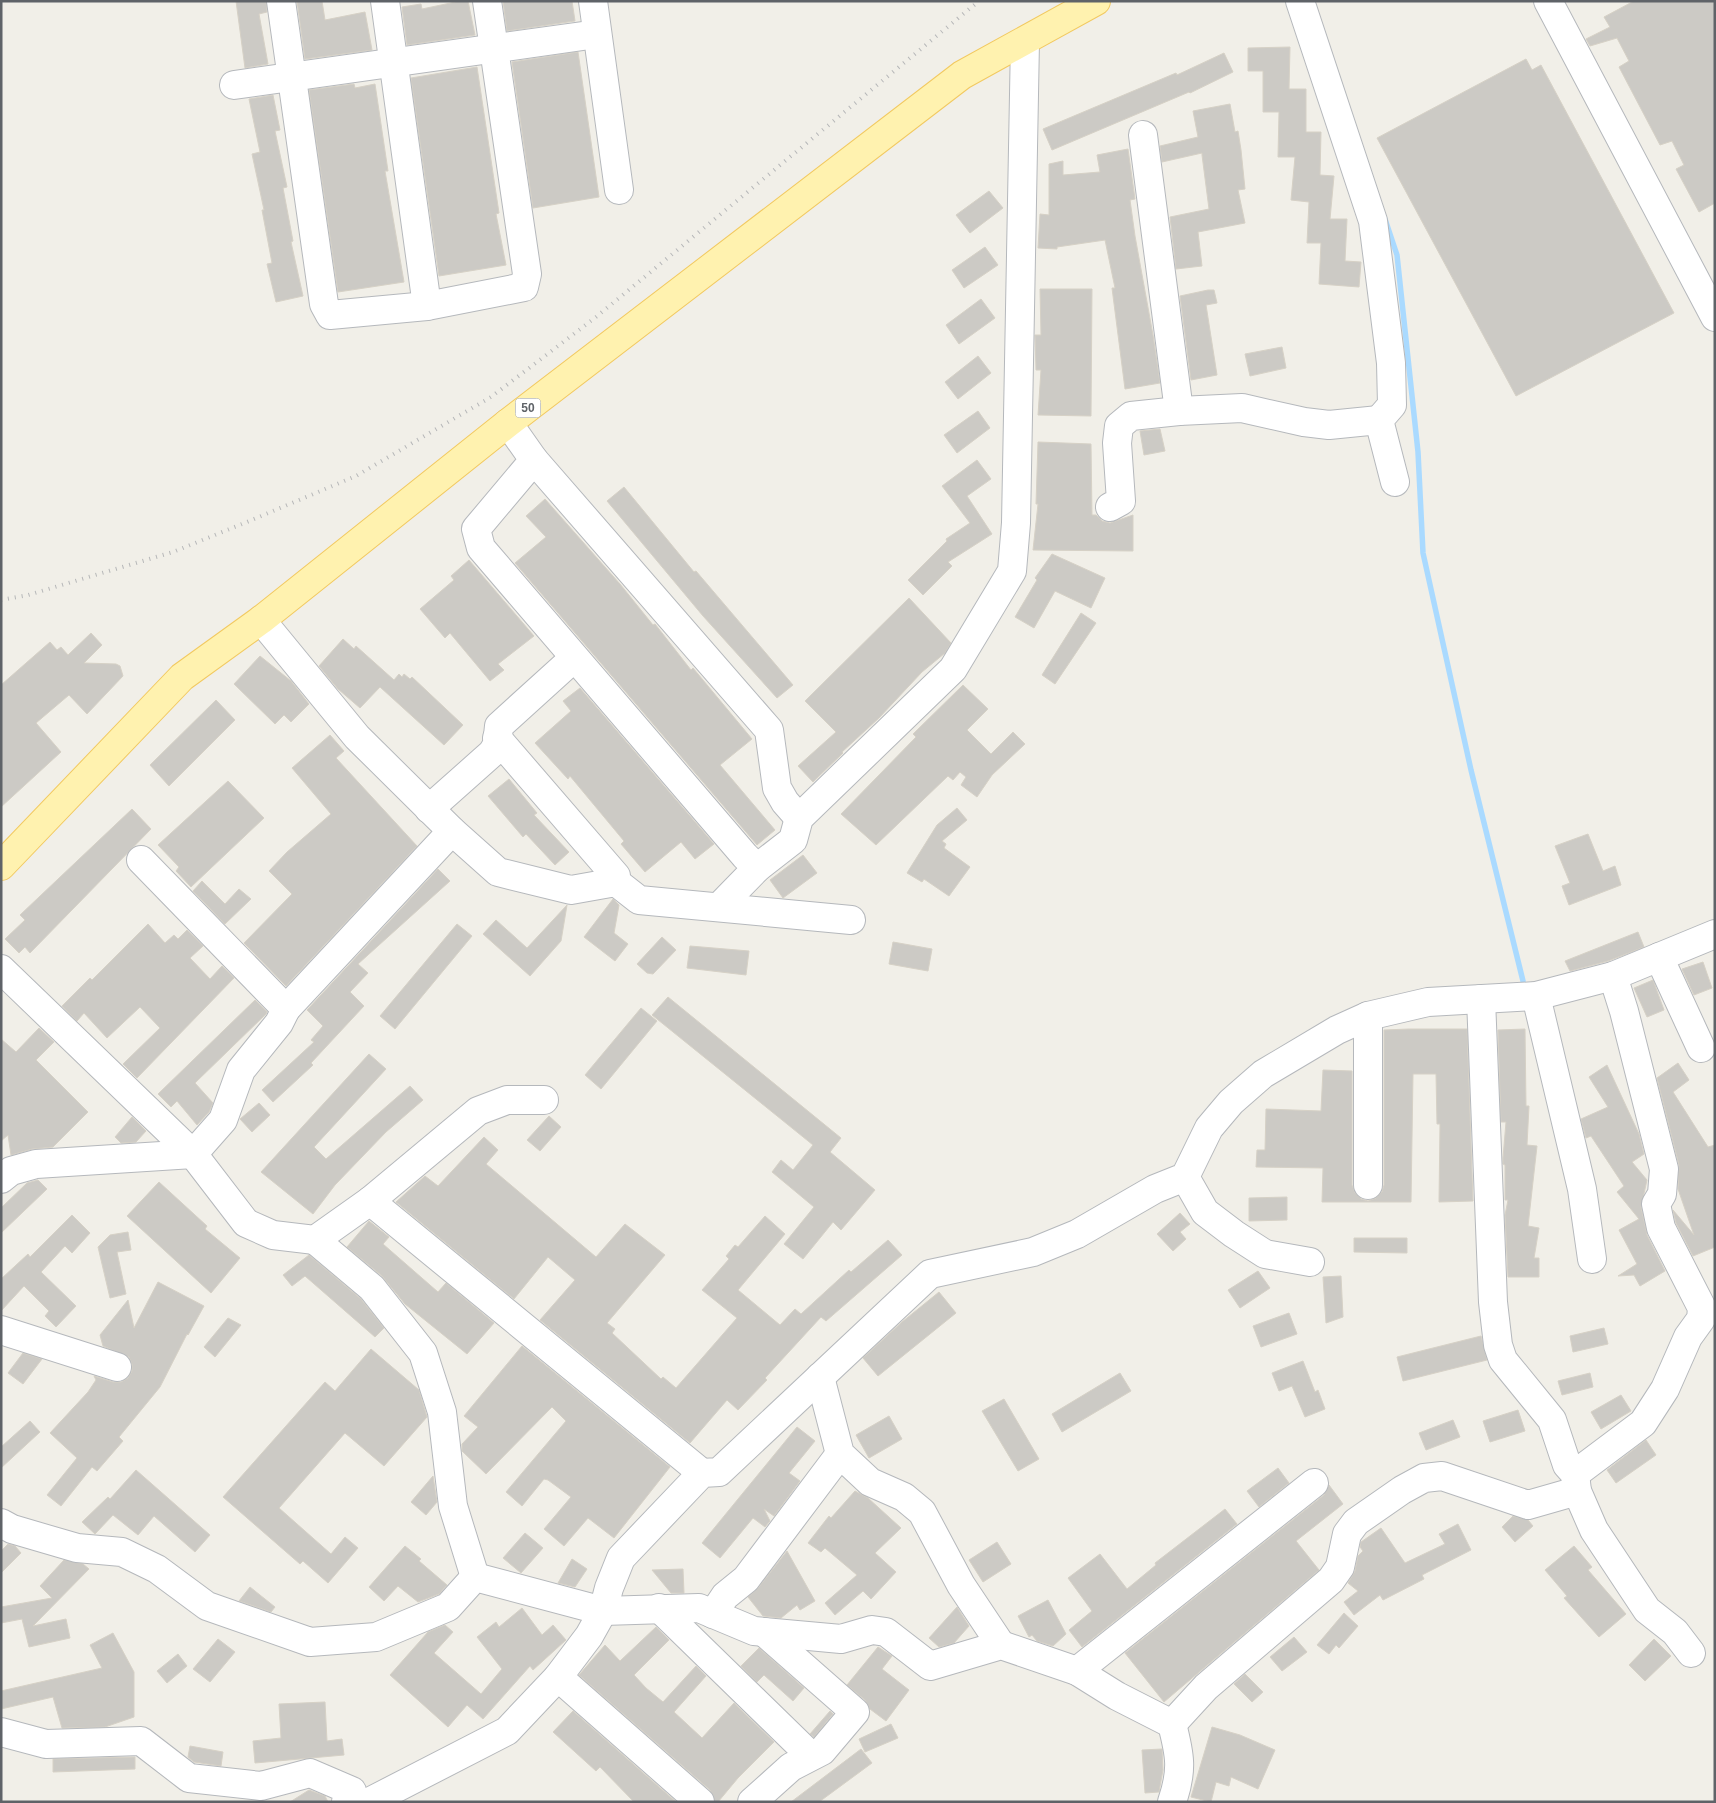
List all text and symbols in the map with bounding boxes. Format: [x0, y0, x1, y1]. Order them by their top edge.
road number: 50 [516, 398, 540, 418]

